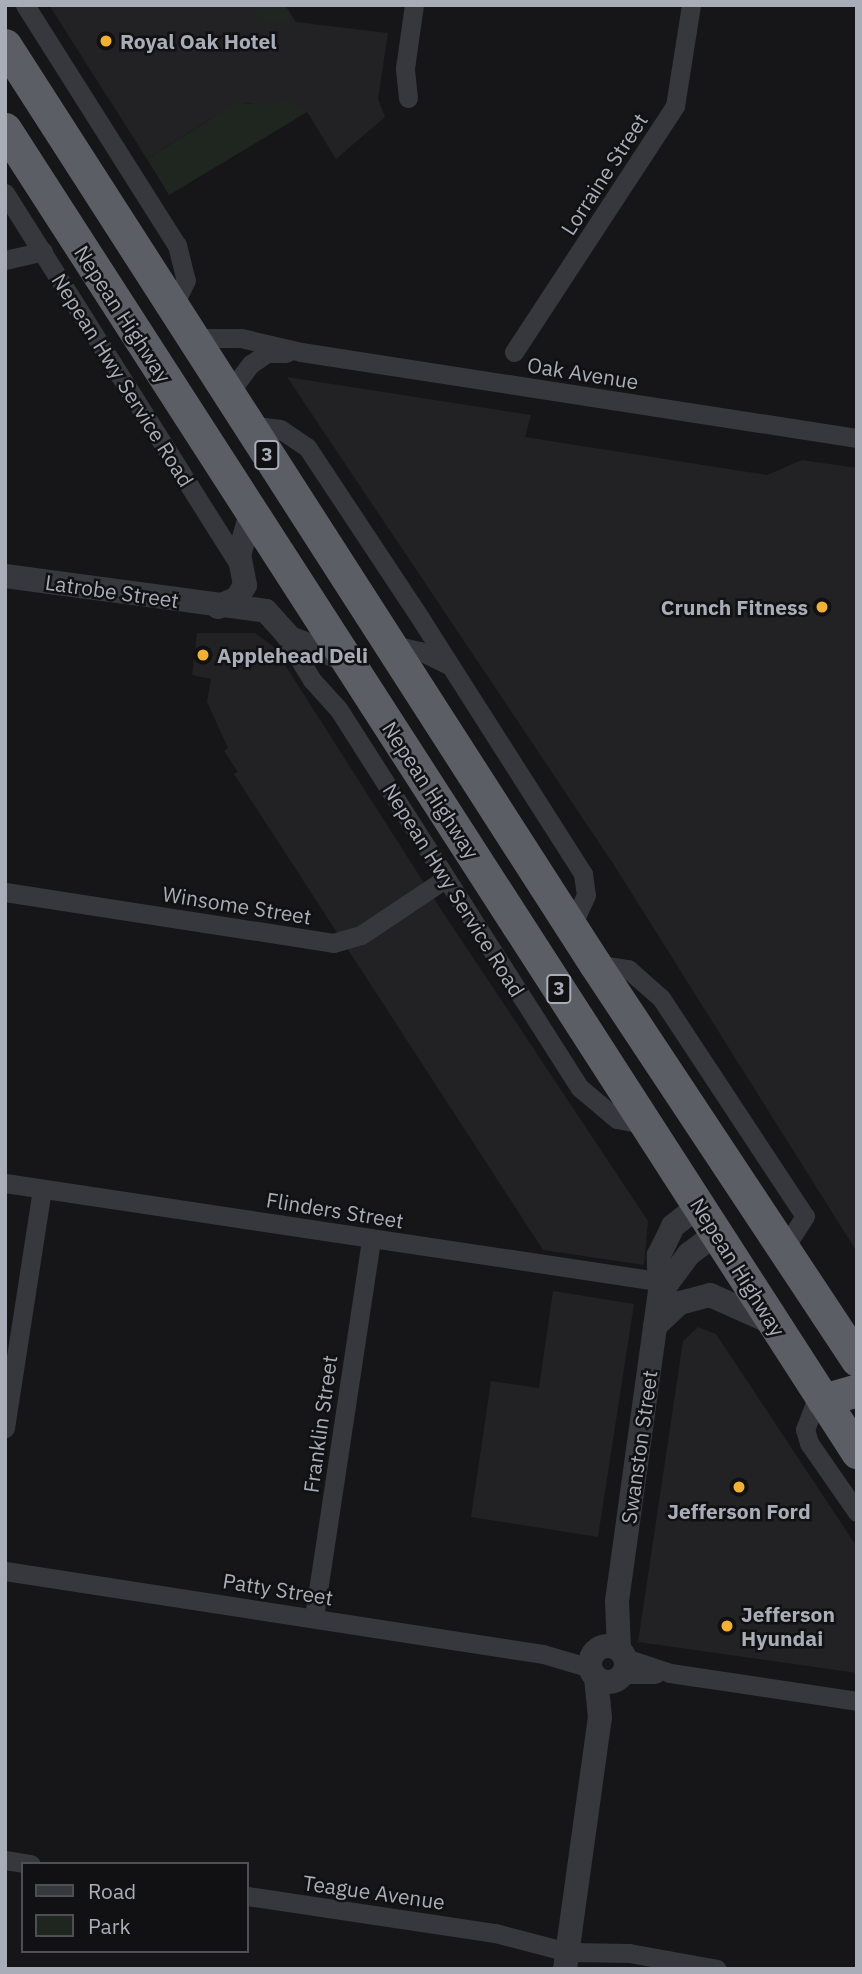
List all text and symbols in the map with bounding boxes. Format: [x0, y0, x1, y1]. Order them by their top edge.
place label: Royal Oak Hotel [120, 28, 277, 54]
marker: Royal Oak Hotel [98, 33, 114, 49]
street label: Lorraine Street [555, 108, 653, 240]
street label: Nepean Highway [69, 241, 177, 387]
street label: Nepean Hwy Service Road [47, 269, 199, 491]
street label: Oak Avenue [526, 352, 640, 394]
road number: 3 [253, 440, 281, 470]
street label: Latrobe Street [44, 569, 180, 613]
place label: Crunch Fitness [661, 594, 808, 620]
marker: Crunch Fitness [814, 599, 830, 615]
place label: Applehead Deli [217, 642, 368, 668]
marker: Applehead Deli [195, 647, 211, 663]
street label: Nepean Highway [377, 717, 485, 863]
street label: Nepean Hwy Service Road [378, 779, 530, 1001]
street label: Winsome Street [161, 881, 313, 929]
road number: 3 [545, 973, 573, 1004]
street label: Flinders Street [264, 1187, 406, 1233]
street label: Nepean Highway [685, 1193, 791, 1341]
street label: Franklin Street [298, 1354, 342, 1494]
street label: Swanston Street [616, 1369, 662, 1525]
marker: Jefferson Ford [731, 1479, 747, 1495]
place label: Jefferson Ford [667, 1498, 811, 1524]
street label: Patty Street [221, 1568, 335, 1610]
place label: Jefferson Hyundai [741, 1601, 835, 1651]
marker: Jefferson Hyundai [719, 1618, 735, 1634]
legend [21, 1862, 248, 1953]
street label: Teague Avenue [301, 1870, 447, 1914]
text: Road [88, 1877, 136, 1905]
text: Park [88, 1912, 131, 1940]

